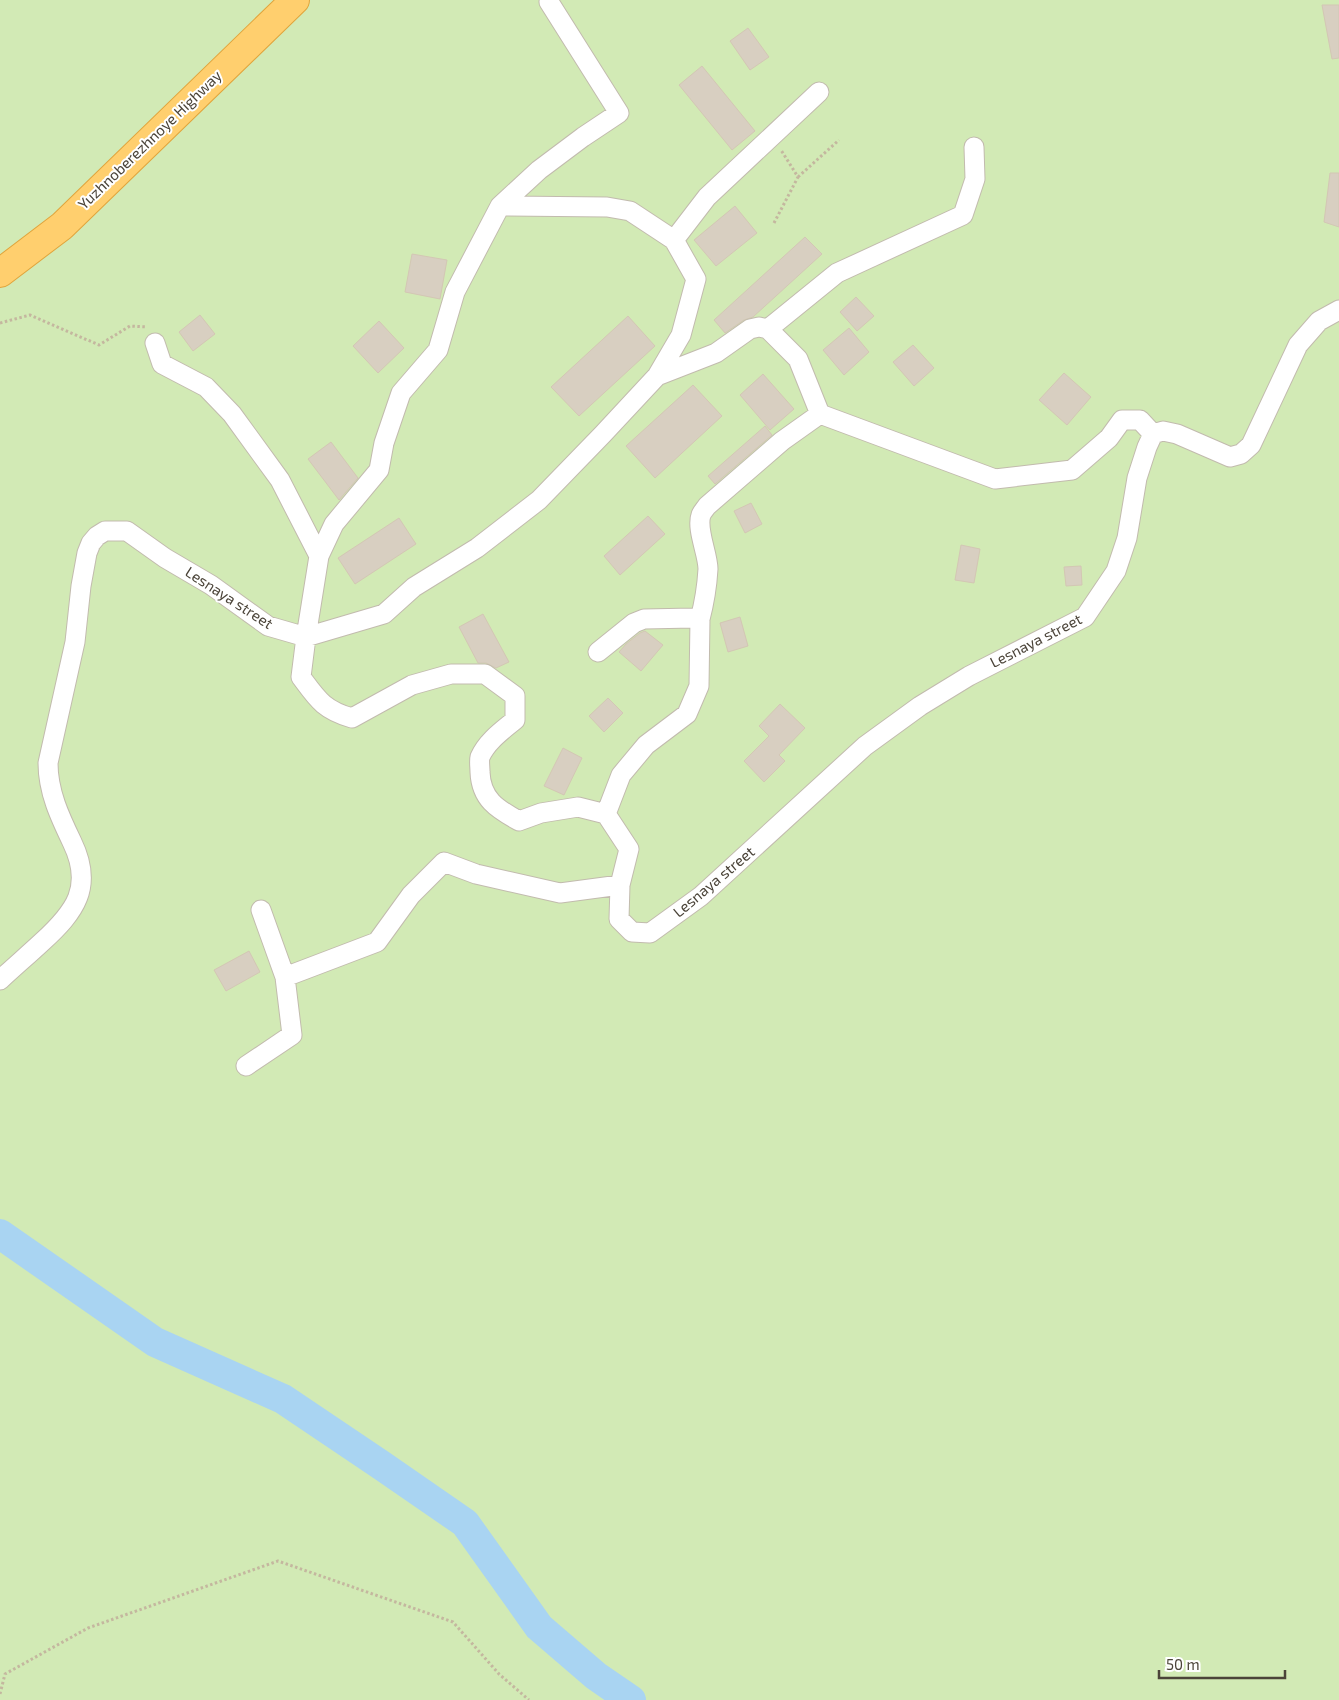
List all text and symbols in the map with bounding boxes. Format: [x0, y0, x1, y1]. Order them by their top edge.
street label: Yuzhnoberezhnoye Highway [74, 66, 225, 213]
street label: Lesnaya street [182, 562, 277, 632]
street label: Lesnaya street [987, 609, 1085, 671]
street label: Lesnaya street [669, 842, 758, 921]
scale bar [1159, 1648, 1285, 1680]
text: 50 m [1166, 1655, 1200, 1673]

